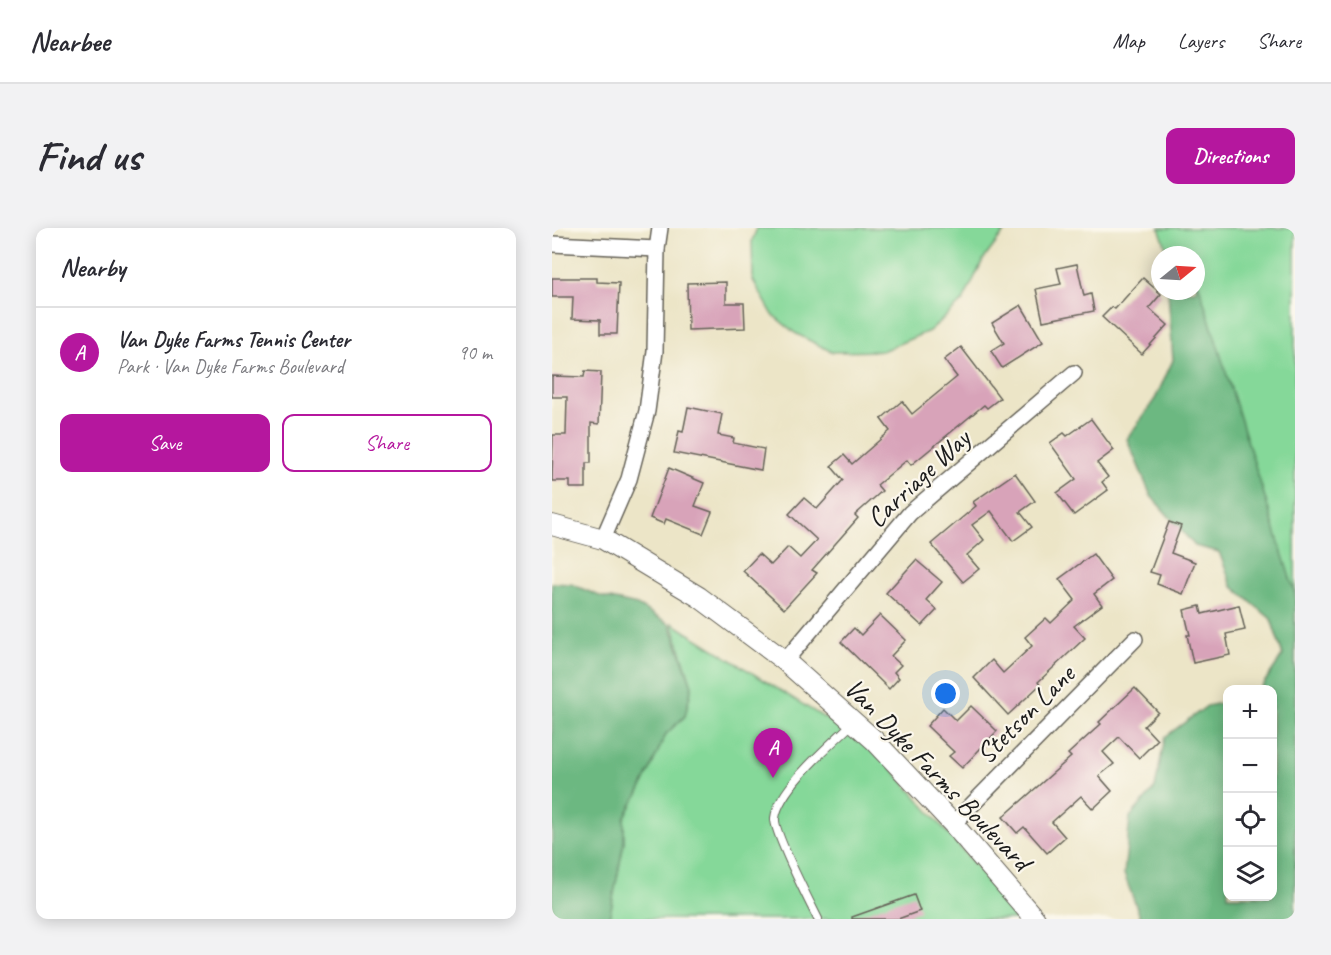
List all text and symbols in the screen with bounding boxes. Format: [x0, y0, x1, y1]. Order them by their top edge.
text: Nearbee [30, 24, 110, 59]
text: Map [1112, 28, 1145, 54]
text: Layers [1178, 28, 1224, 54]
text: Share [1257, 28, 1301, 54]
button: Directions [1166, 128, 1295, 184]
text: Find us [36, 130, 141, 183]
north arrow [1151, 246, 1205, 300]
text: Nearby [60, 251, 125, 284]
text: Van Dyke Farms Tennis Center [117, 326, 350, 354]
text: A [74, 340, 85, 365]
text: 90 m [458, 340, 492, 365]
text: Park · Van Dyke Farms Boulevard [117, 354, 344, 379]
button: Save [60, 414, 270, 472]
button: Share [282, 414, 492, 472]
street label: Carriage Way [859, 420, 979, 535]
street label: Stetson Lane [968, 656, 1083, 771]
street label: Van Dyke Farms Boulevard [837, 671, 1042, 880]
your location [931, 679, 960, 708]
map controls [1223, 685, 1277, 901]
button: + [1223, 685, 1277, 739]
pin: A [754, 728, 792, 778]
button: − [1223, 739, 1277, 793]
button: locate [1223, 793, 1277, 847]
button: layers [1223, 847, 1277, 901]

